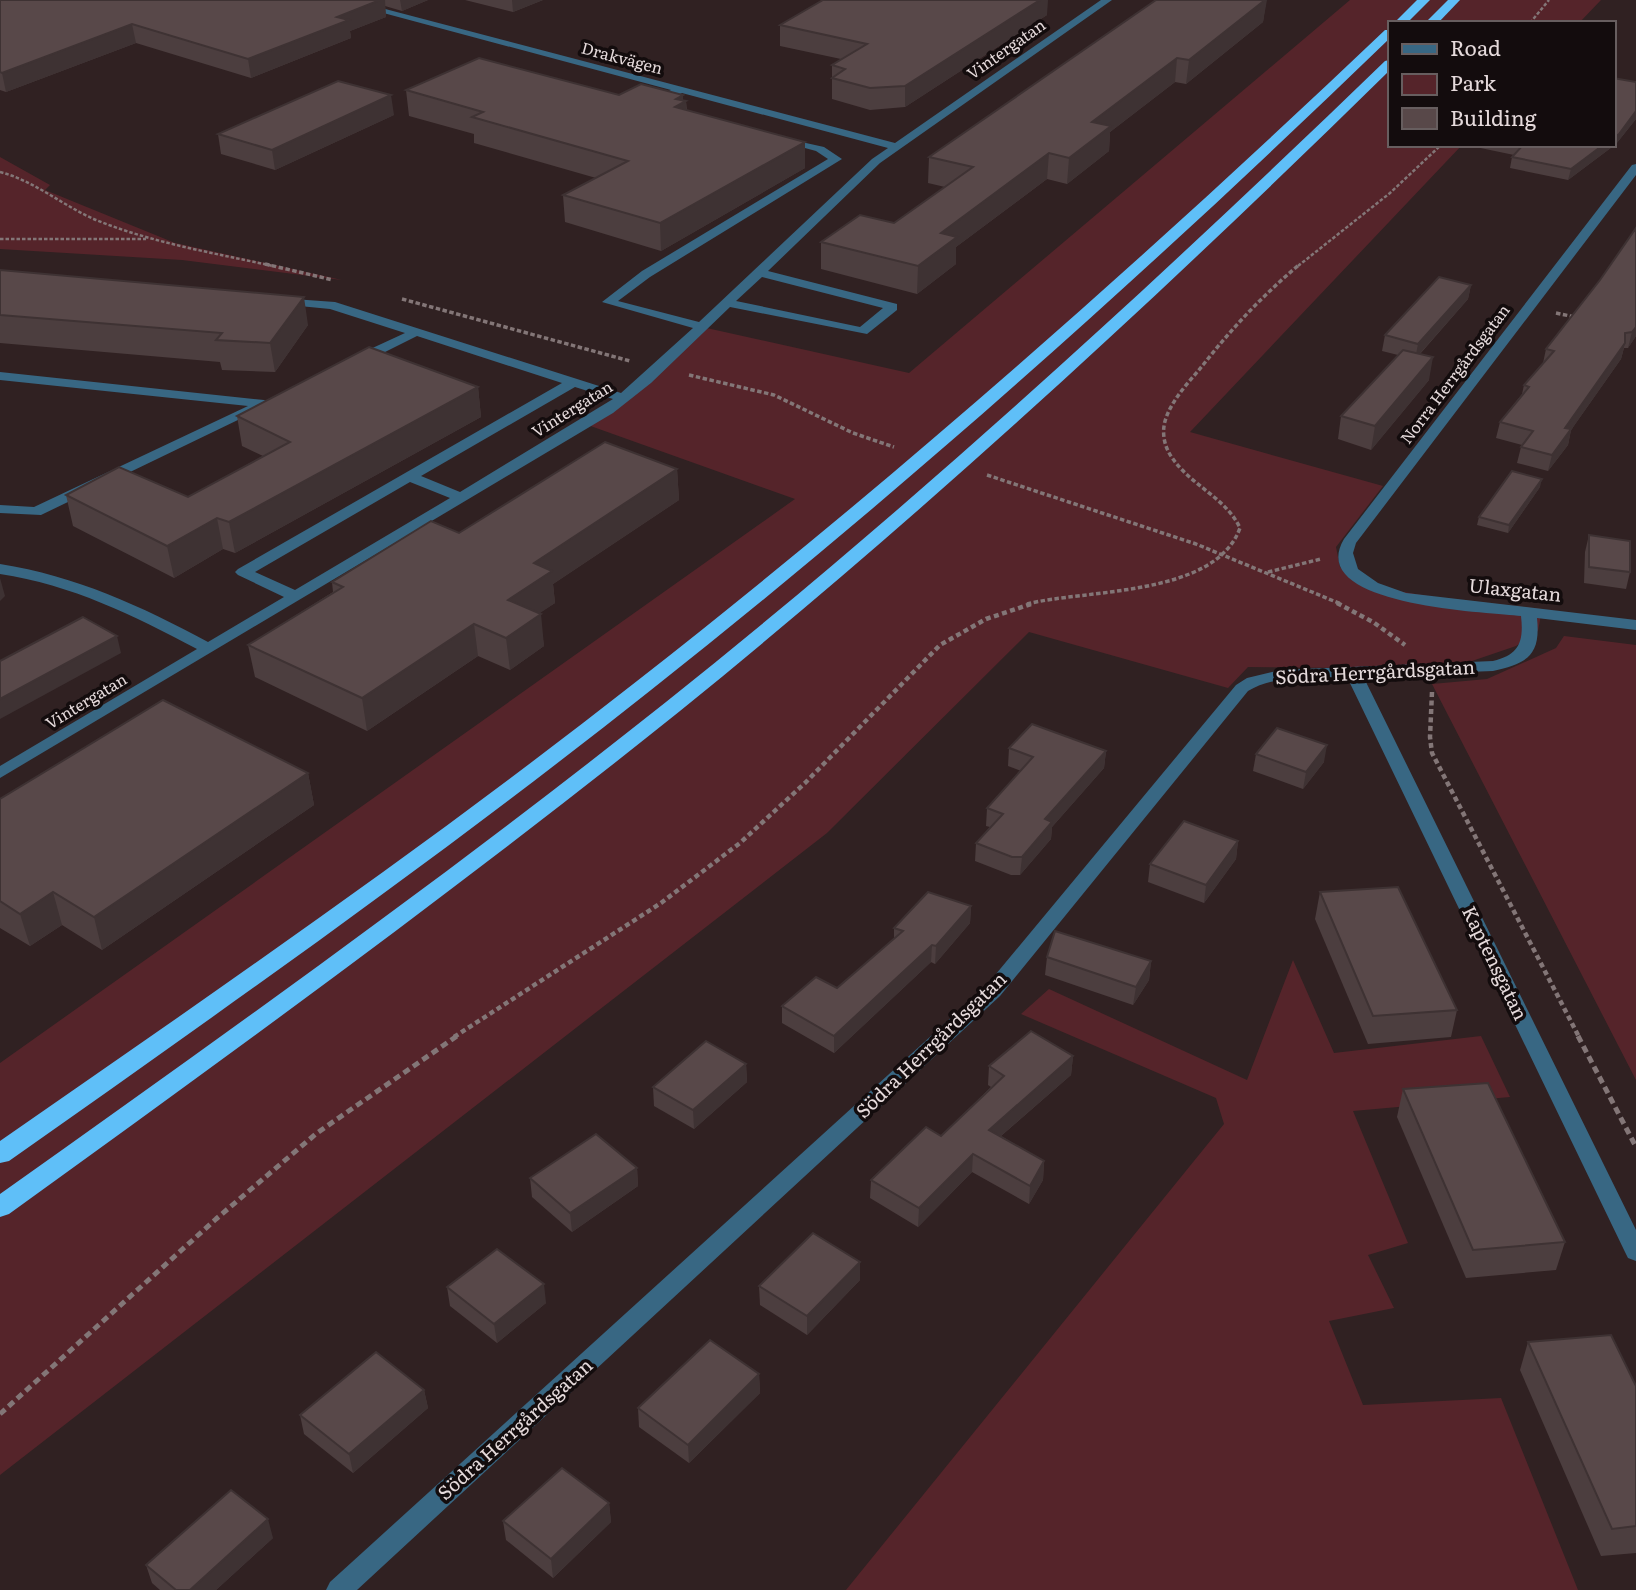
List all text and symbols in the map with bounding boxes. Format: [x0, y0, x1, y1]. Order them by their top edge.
street label: Vintergatan [961, 12, 1050, 84]
legend [1388, 21, 1615, 147]
text: Road [1450, 31, 1501, 62]
street label: Drakvägen [579, 35, 666, 80]
text: Park [1450, 66, 1496, 97]
text: Building [1450, 101, 1537, 132]
street label: Norra Herrgårdsgatan [1394, 298, 1515, 448]
street label: Vintergatan [526, 374, 617, 443]
street label: Ulaxgatan [1467, 570, 1563, 608]
street label: Södra Herrgårdsgatan [1274, 652, 1476, 690]
street label: Vintergatan [40, 666, 131, 734]
street label: Kaptensgatan [1456, 901, 1536, 1024]
street label: Södra Herrgårdsgatan [849, 965, 1012, 1124]
street label: Södra Herrgårdsgatan [431, 1351, 598, 1506]

